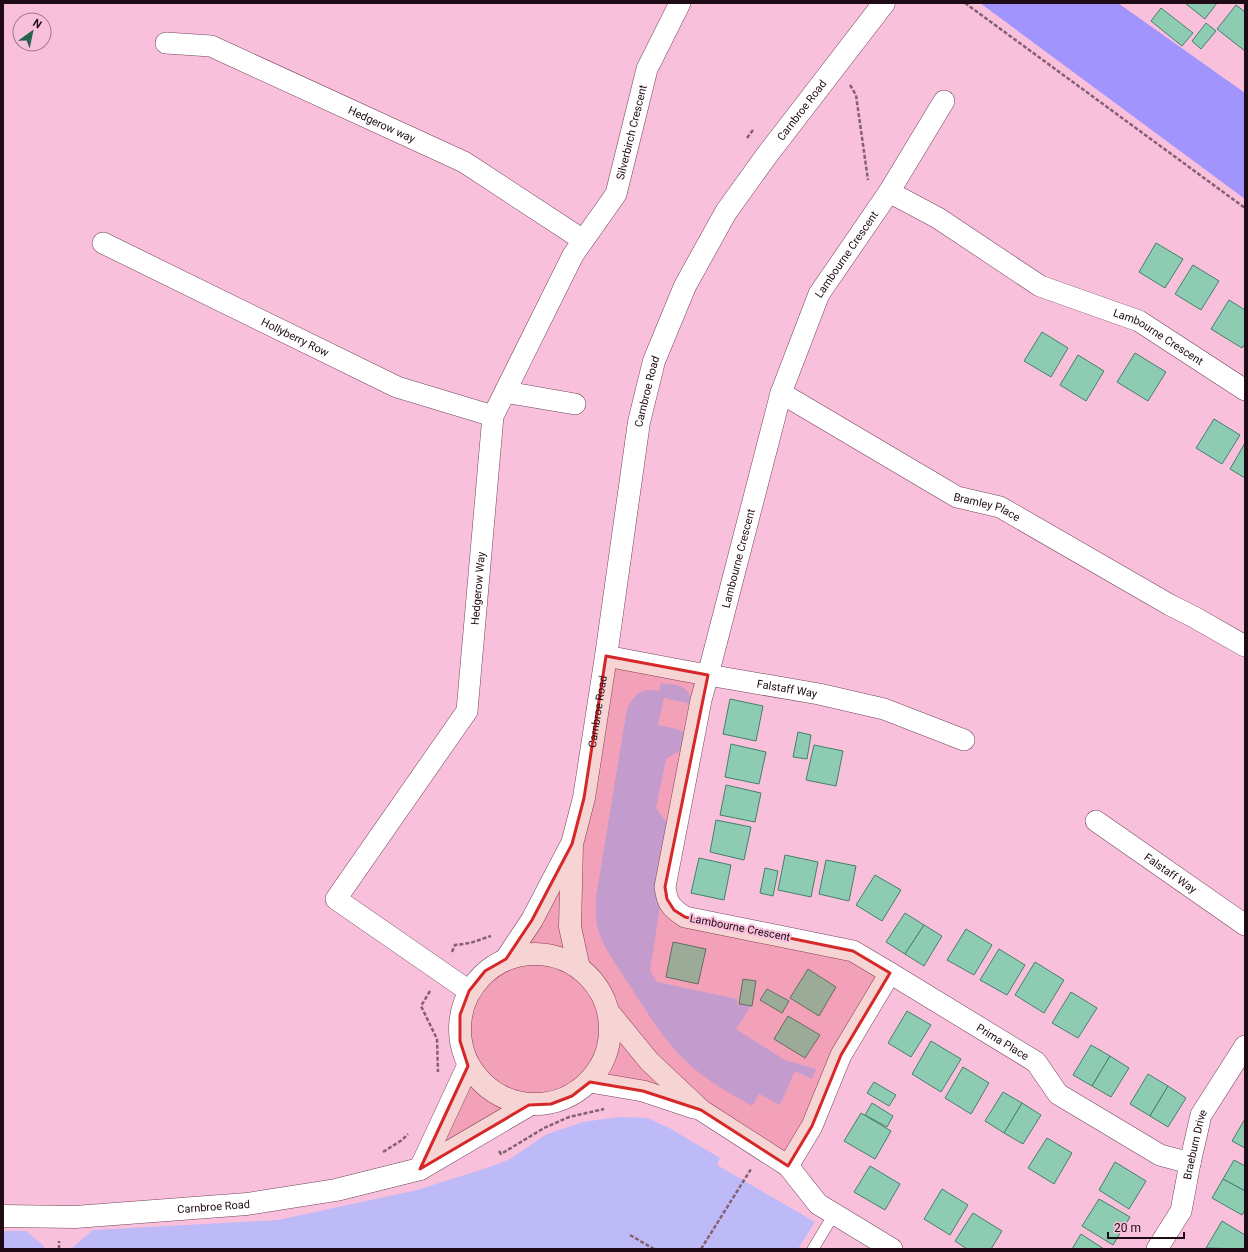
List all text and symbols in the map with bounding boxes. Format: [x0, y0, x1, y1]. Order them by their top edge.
north arrow [12, 12, 52, 52]
text: N [30, 16, 44, 32]
street label: Carnbroe Road [774, 77, 829, 143]
street label: Silverbirch Crescent [613, 83, 649, 181]
street label: Hedgerow way [346, 103, 418, 146]
street label: Lambourne Crescent [812, 208, 881, 300]
street label: Lambourne Crescent [1112, 306, 1206, 368]
street label: Hollyberry Row [259, 315, 332, 359]
street label: Carnbroe Road [632, 354, 662, 428]
street label: Bramley Place [952, 490, 1023, 524]
street label: Lambourne Crescent [719, 507, 757, 609]
street label: Hedgerow Way [468, 550, 488, 626]
street label: Carnbroe Road [585, 675, 609, 749]
street label: Falstaff Way [756, 677, 819, 700]
street label: Falstaff Way [1142, 850, 1200, 896]
street label: Lambourne Crescent [689, 912, 792, 944]
street label: Prima Place [974, 1021, 1031, 1063]
street label: Braeburn Drive [1181, 1106, 1210, 1181]
street label: Carnbroe Road [177, 1197, 250, 1216]
scale bar [1108, 1214, 1184, 1240]
text: 20 m [1114, 1221, 1141, 1235]

